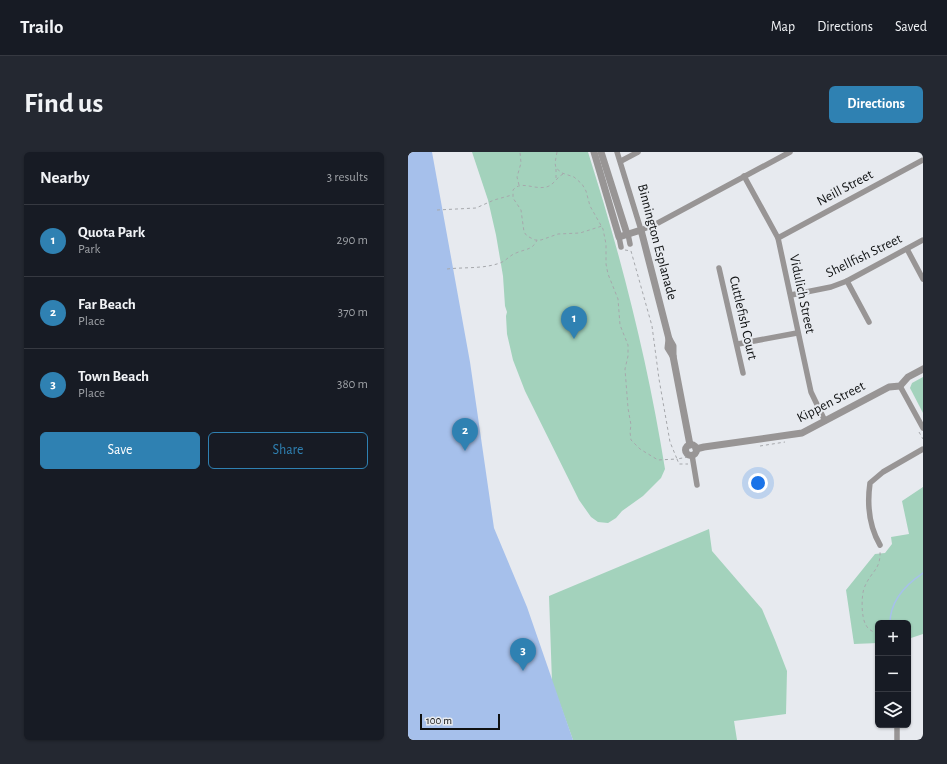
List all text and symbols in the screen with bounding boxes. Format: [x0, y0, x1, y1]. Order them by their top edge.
text: Trailo [20, 18, 63, 37]
text: Map [771, 20, 795, 34]
text: Directions [817, 20, 873, 34]
text: Saved [895, 20, 927, 34]
button: Directions [829, 86, 923, 123]
text: Find us [24, 90, 103, 118]
street label: Neill Street [815, 167, 876, 209]
text: Nearby [40, 169, 90, 186]
text: 3 results [327, 171, 368, 184]
street label: Binnington Esplanade [635, 183, 679, 301]
text: Quota Park [78, 225, 145, 240]
street label: Shellfish Street [824, 231, 905, 280]
text: 1 [51, 234, 55, 247]
text: 290 m [337, 234, 368, 247]
text: Park [78, 243, 100, 256]
street label: Vidulich Street [787, 253, 817, 335]
street label: Cuttlefish Court [727, 275, 760, 362]
text: Far Beach [78, 297, 136, 312]
text: 2 [50, 306, 56, 319]
text: 370 m [338, 306, 368, 319]
pin: 1 [561, 306, 587, 339]
text: Place [78, 315, 105, 328]
text: Town Beach [78, 369, 149, 384]
text: 3 [50, 378, 56, 391]
text: 380 m [337, 378, 368, 391]
street label: Kippen Street [795, 379, 868, 425]
text: Place [78, 387, 105, 400]
pin: 2 [452, 418, 478, 451]
button: Save [40, 432, 200, 469]
button: Share [208, 432, 368, 469]
your location [748, 473, 768, 493]
map controls [875, 620, 911, 728]
button: + [875, 620, 911, 656]
pin: 3 [510, 638, 536, 671]
button: − [875, 656, 911, 692]
button: layers [875, 692, 911, 728]
scale bar [420, 712, 500, 731]
text: 100 m [426, 715, 452, 726]

